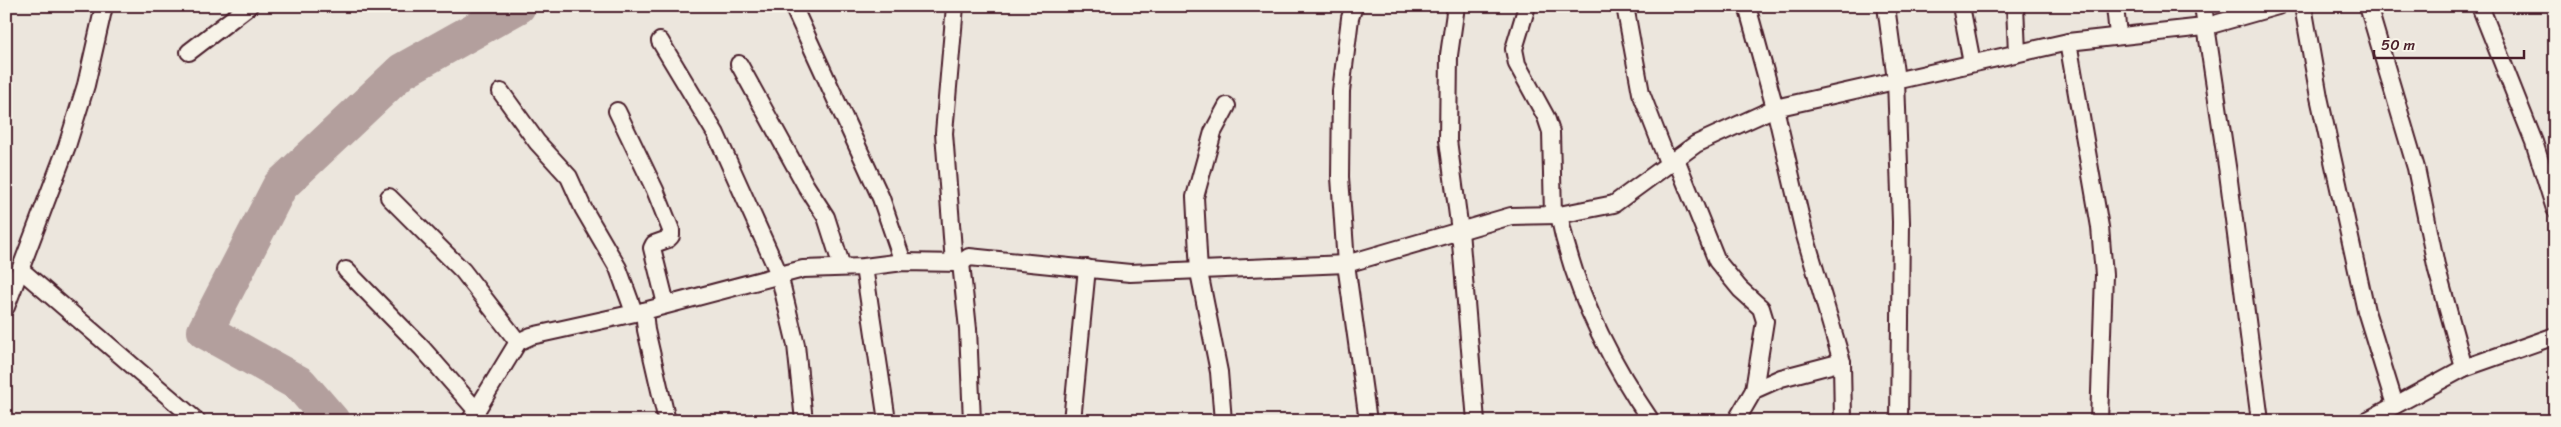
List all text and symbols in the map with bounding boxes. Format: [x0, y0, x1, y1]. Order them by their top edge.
scale bar [2374, 28, 2524, 60]
text: 50 m [2381, 32, 2416, 58]

